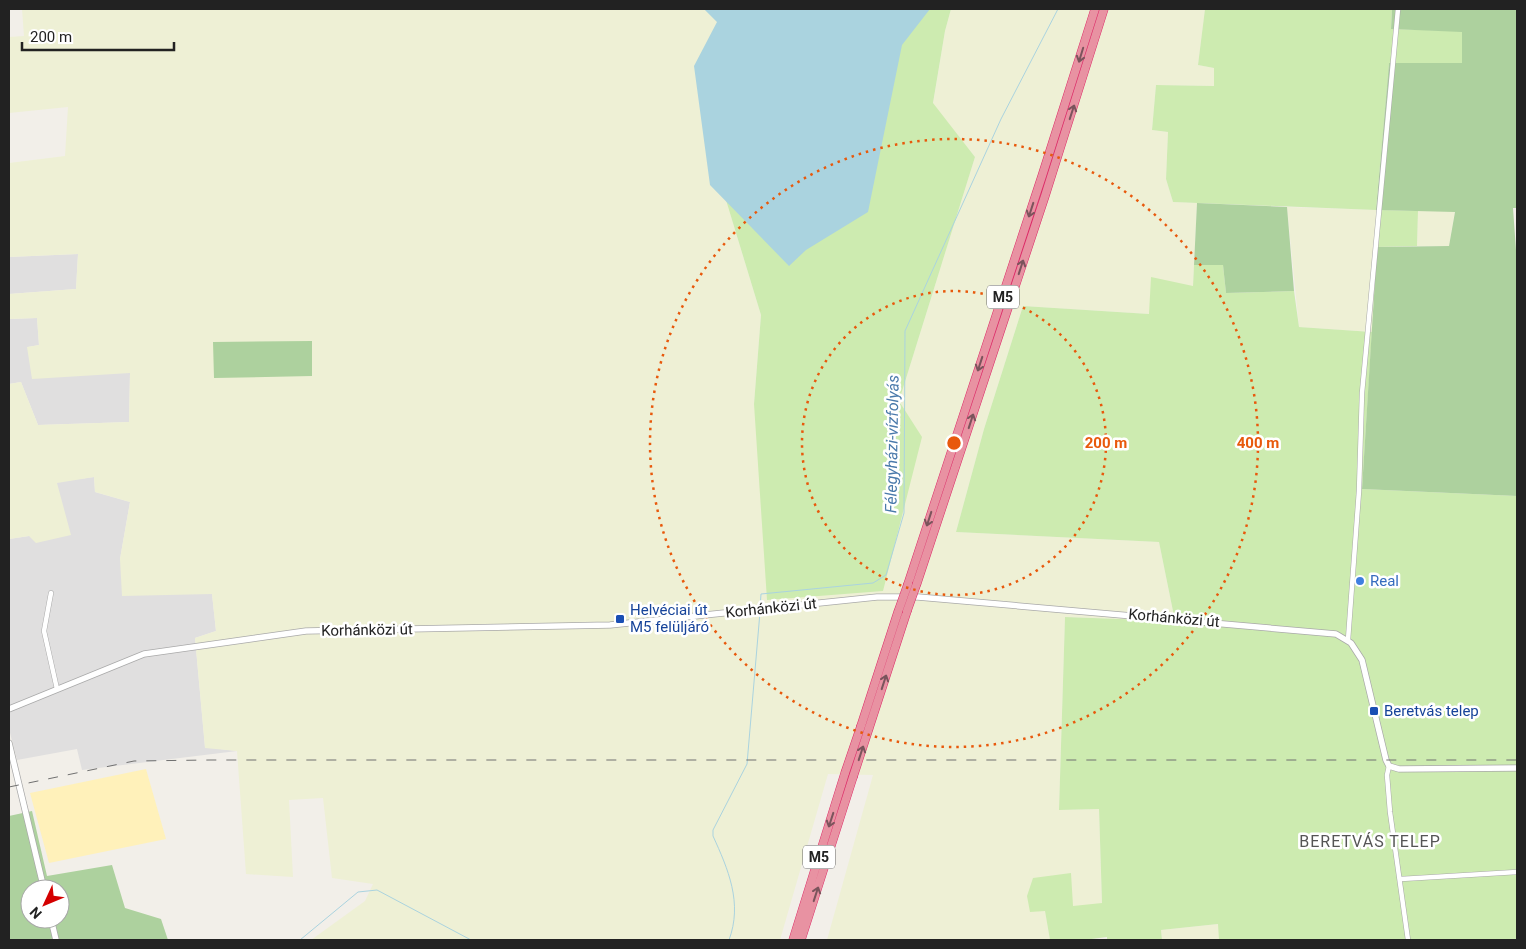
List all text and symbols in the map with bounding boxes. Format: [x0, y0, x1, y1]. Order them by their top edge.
scale bar [22, 20, 175, 52]
text: 200 m [30, 28, 72, 46]
one-way arrow [1075, 47, 1085, 63]
one-way arrow [1067, 104, 1077, 120]
one-way arrow [1026, 202, 1035, 217]
one-way arrow [1017, 259, 1027, 275]
road number: M5 [987, 286, 1019, 308]
one-way arrow [975, 356, 985, 372]
water label: Félegyházi-vízfolyás [881, 375, 903, 513]
one-way arrow [966, 413, 976, 429]
centre of rings [945, 434, 963, 452]
text: 200 m [1085, 434, 1127, 452]
text: 400 m [1237, 434, 1279, 452]
one-way arrow [924, 510, 933, 526]
place label: Real [1370, 572, 1399, 590]
marker: Real [1354, 575, 1366, 587]
street label: Korhánközi út [725, 594, 818, 622]
place label: Helvéciai út M5 felüljáró [630, 601, 709, 636]
street label: Korhánközi út [1128, 605, 1220, 631]
marker: Helvéciai út M5 felüljáró [614, 613, 626, 625]
street label: Korhánközi út [321, 620, 413, 640]
one-way arrow [880, 675, 889, 690]
place label: Beretvás telep [1384, 702, 1479, 720]
marker: Beretvás telep [1368, 705, 1380, 717]
one-way arrow [857, 745, 866, 761]
one-way arrow [825, 811, 835, 827]
district label: BERETVÁS TELEP [1299, 832, 1441, 851]
road number: M5 [803, 846, 835, 869]
north arrow [20, 879, 70, 929]
one-way arrow [811, 886, 821, 902]
text: N [26, 904, 45, 922]

